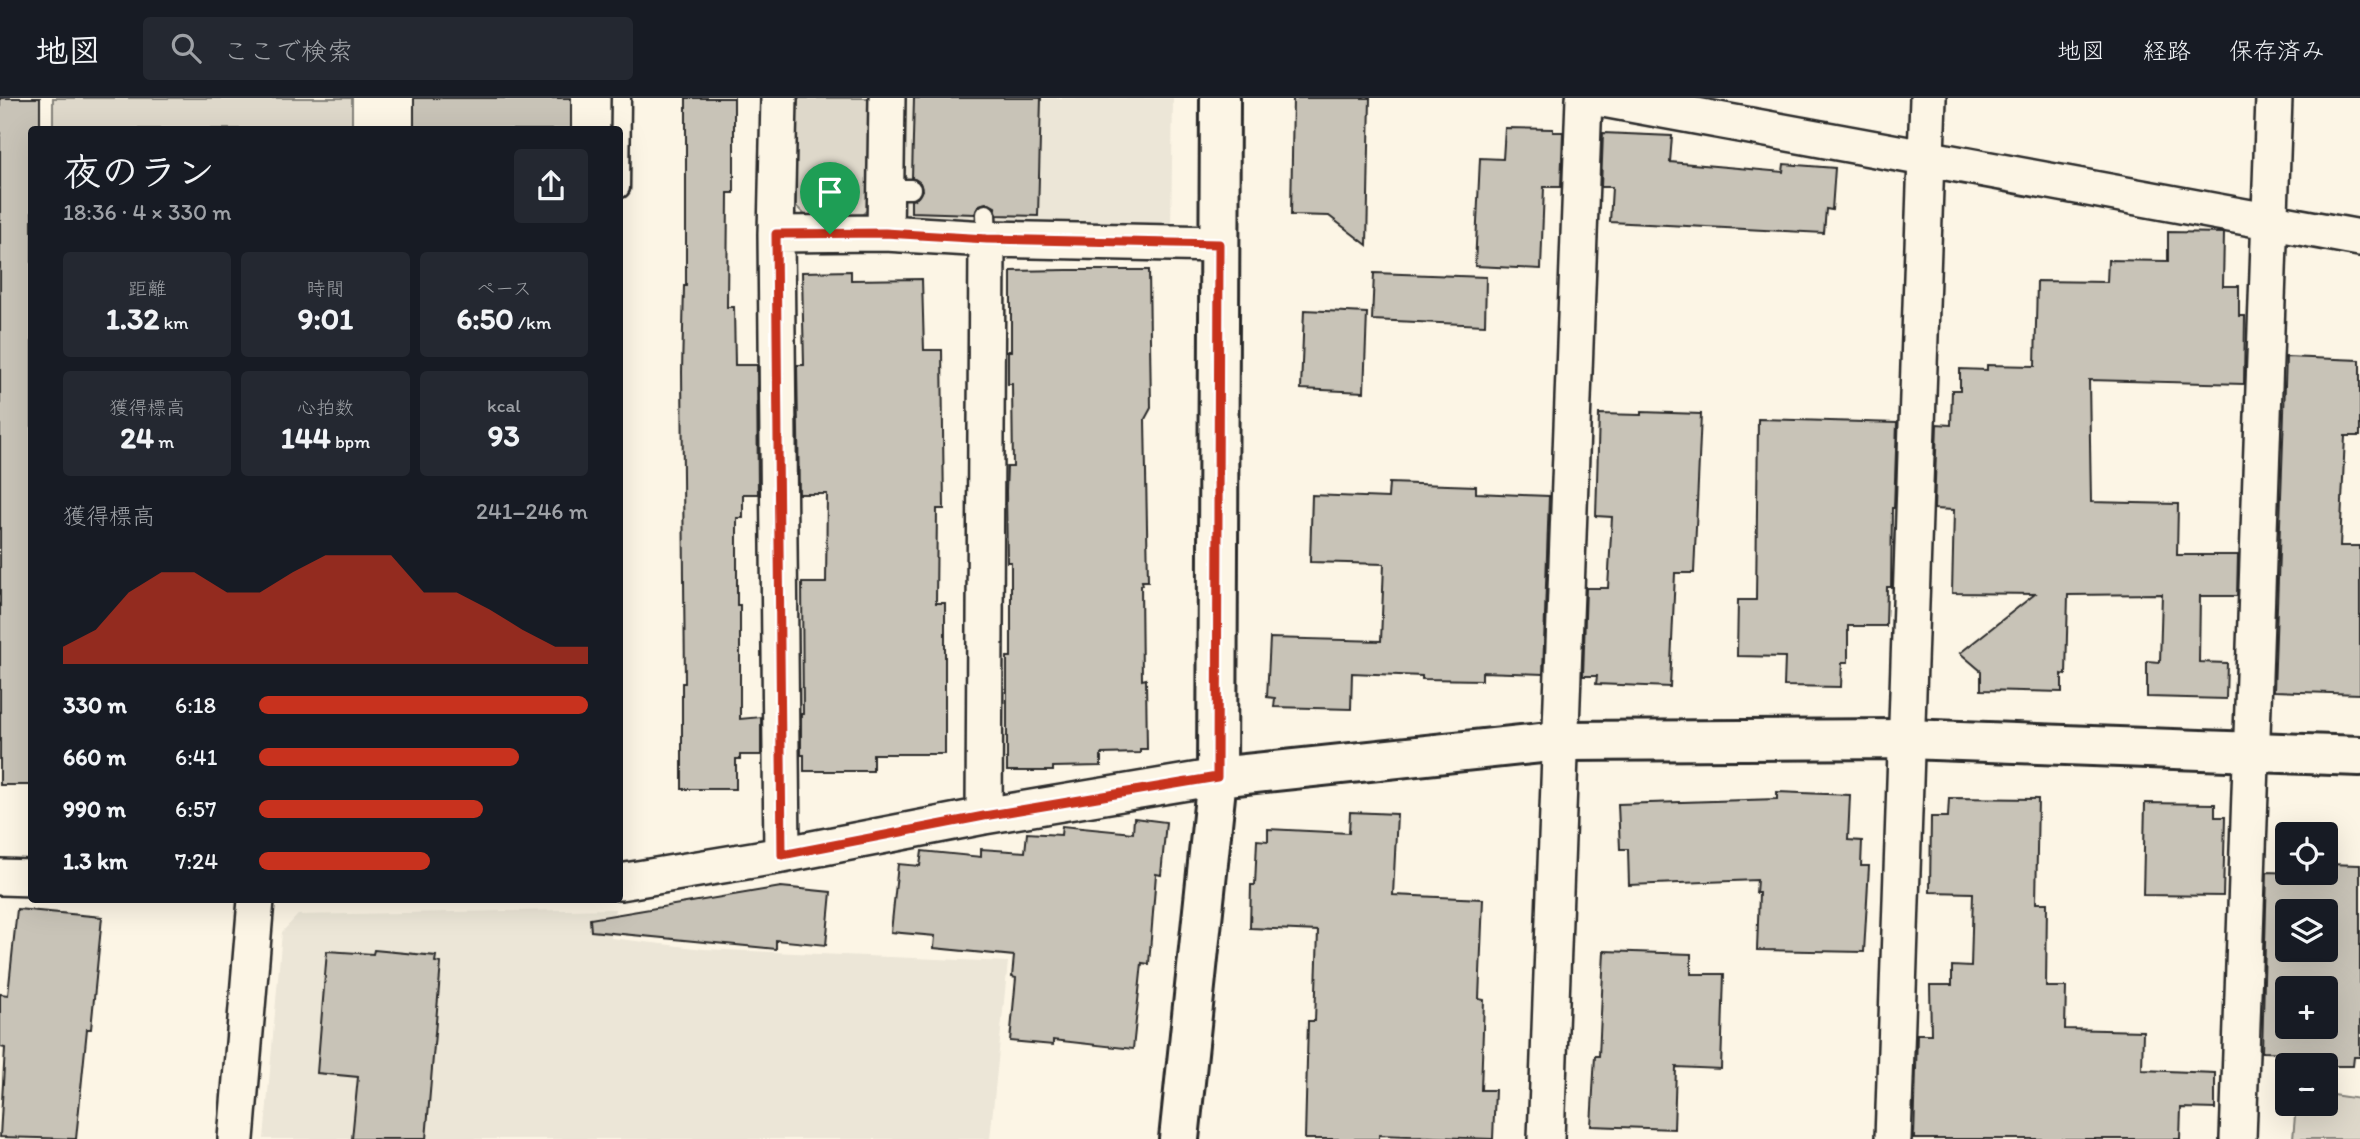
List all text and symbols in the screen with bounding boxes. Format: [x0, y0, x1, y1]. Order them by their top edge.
search box [143, 17, 633, 80]
icon: search [167, 29, 205, 67]
text: 地図 [35, 31, 101, 70]
text: ここで検索 [223, 35, 353, 67]
text: 地図 [2057, 36, 2105, 65]
text: 経路 [2143, 36, 2191, 65]
text: 保存済み [2229, 36, 2325, 65]
text: 夜のラン [63, 149, 215, 195]
button: share [514, 149, 588, 223]
pin [800, 162, 860, 234]
icon: arrive [811, 173, 849, 211]
text: 18:36 · 4 × 330 m [63, 198, 232, 226]
text: 距離 [128, 277, 166, 300]
text: 時間 [306, 277, 345, 300]
text: ペース [476, 277, 532, 300]
text: 1.32 [106, 300, 159, 337]
text: 9:01 [298, 300, 353, 337]
text: 6:50 [456, 300, 514, 337]
text: km [159, 311, 189, 334]
text: /km [514, 311, 551, 334]
text: kcal [487, 394, 521, 417]
text: 獲得標高 [109, 396, 185, 419]
text: 心拍数 [297, 396, 354, 419]
text: 93 [488, 417, 520, 454]
text: 24 [120, 419, 154, 456]
text: 144 [281, 419, 331, 456]
text: m [154, 430, 174, 453]
text: bpm [331, 430, 370, 453]
text: 241–246 m [476, 497, 588, 525]
text: 獲得標高 [63, 502, 155, 530]
text: 330 m [63, 691, 127, 719]
text: 6:18 [175, 691, 216, 719]
text: 660 m [63, 743, 126, 771]
text: 6:41 [175, 743, 217, 771]
text: 990 m [63, 795, 126, 823]
text: 6:57 [175, 795, 216, 823]
map controls [2275, 822, 2338, 1116]
button: locate [2275, 822, 2338, 885]
text: 1.3 km [63, 847, 127, 875]
text: 7:24 [175, 847, 218, 875]
button: layers [2275, 899, 2338, 962]
button: + [2275, 976, 2338, 1039]
button: − [2275, 1053, 2338, 1116]

